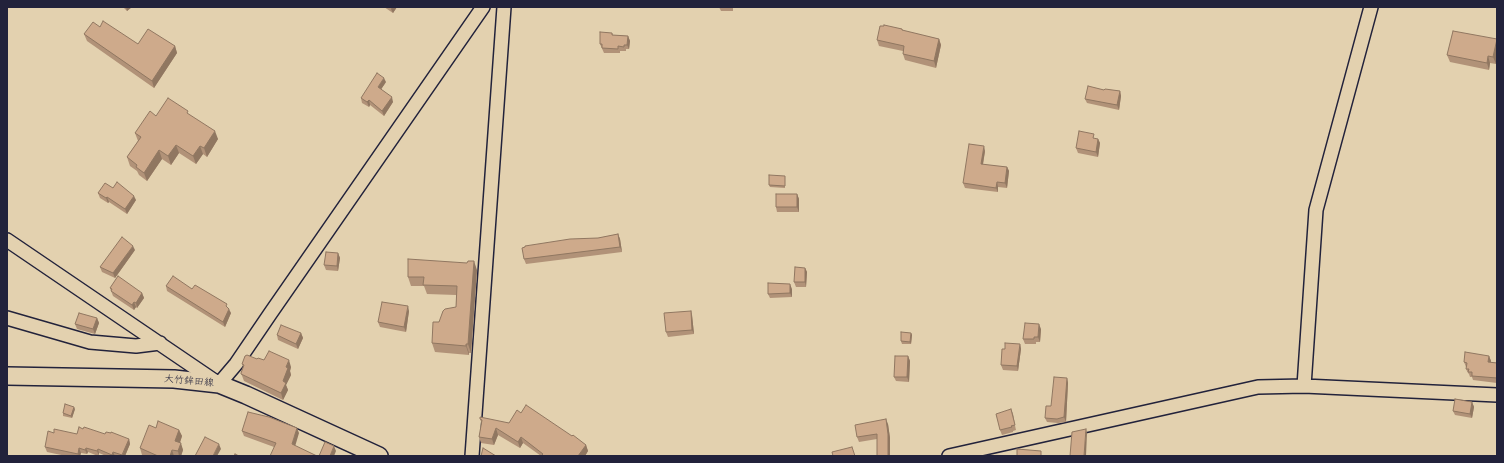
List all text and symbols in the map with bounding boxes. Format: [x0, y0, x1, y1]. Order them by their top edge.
street label: 大竹鉾田線 [164, 373, 214, 389]

